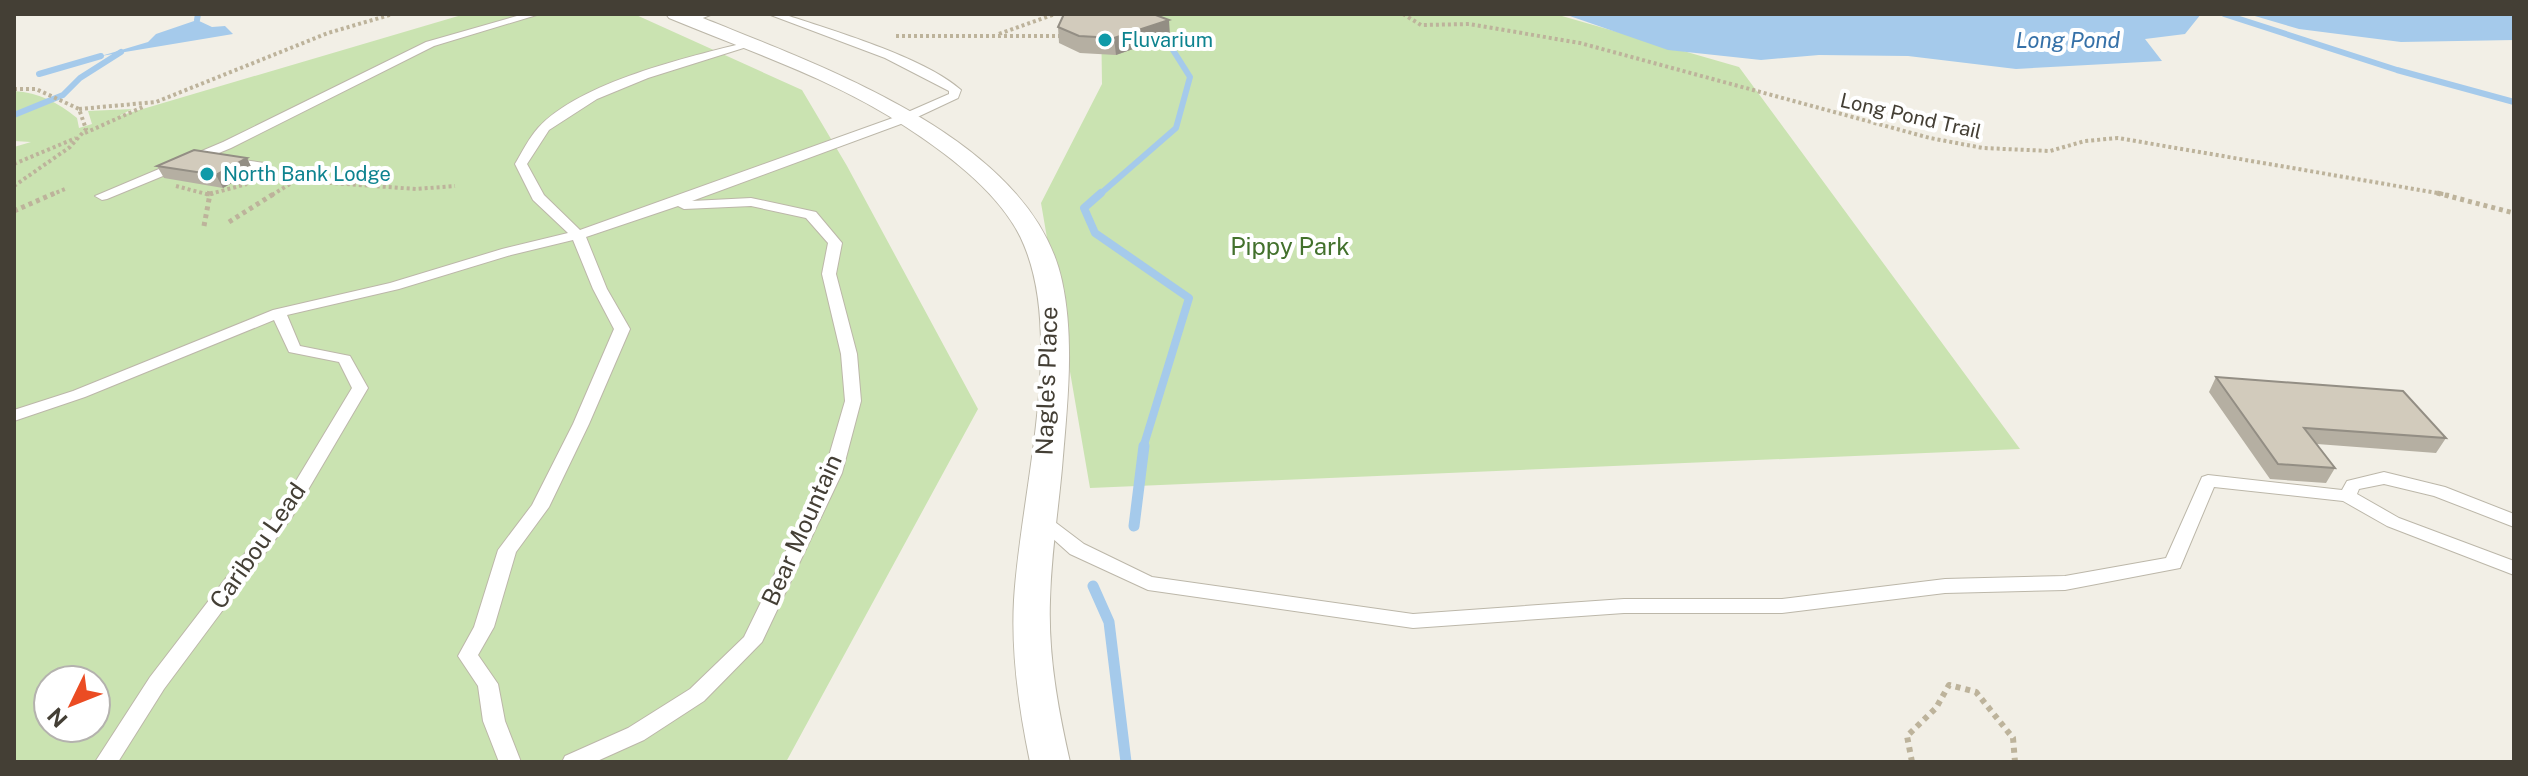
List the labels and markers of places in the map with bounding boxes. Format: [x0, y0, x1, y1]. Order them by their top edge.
place label: Fluvarium [1121, 28, 1213, 52]
marker: Fluvarium [1096, 31, 1114, 49]
place label: North Bank Lodge [223, 162, 391, 186]
marker: North Bank Lodge [198, 165, 216, 183]

